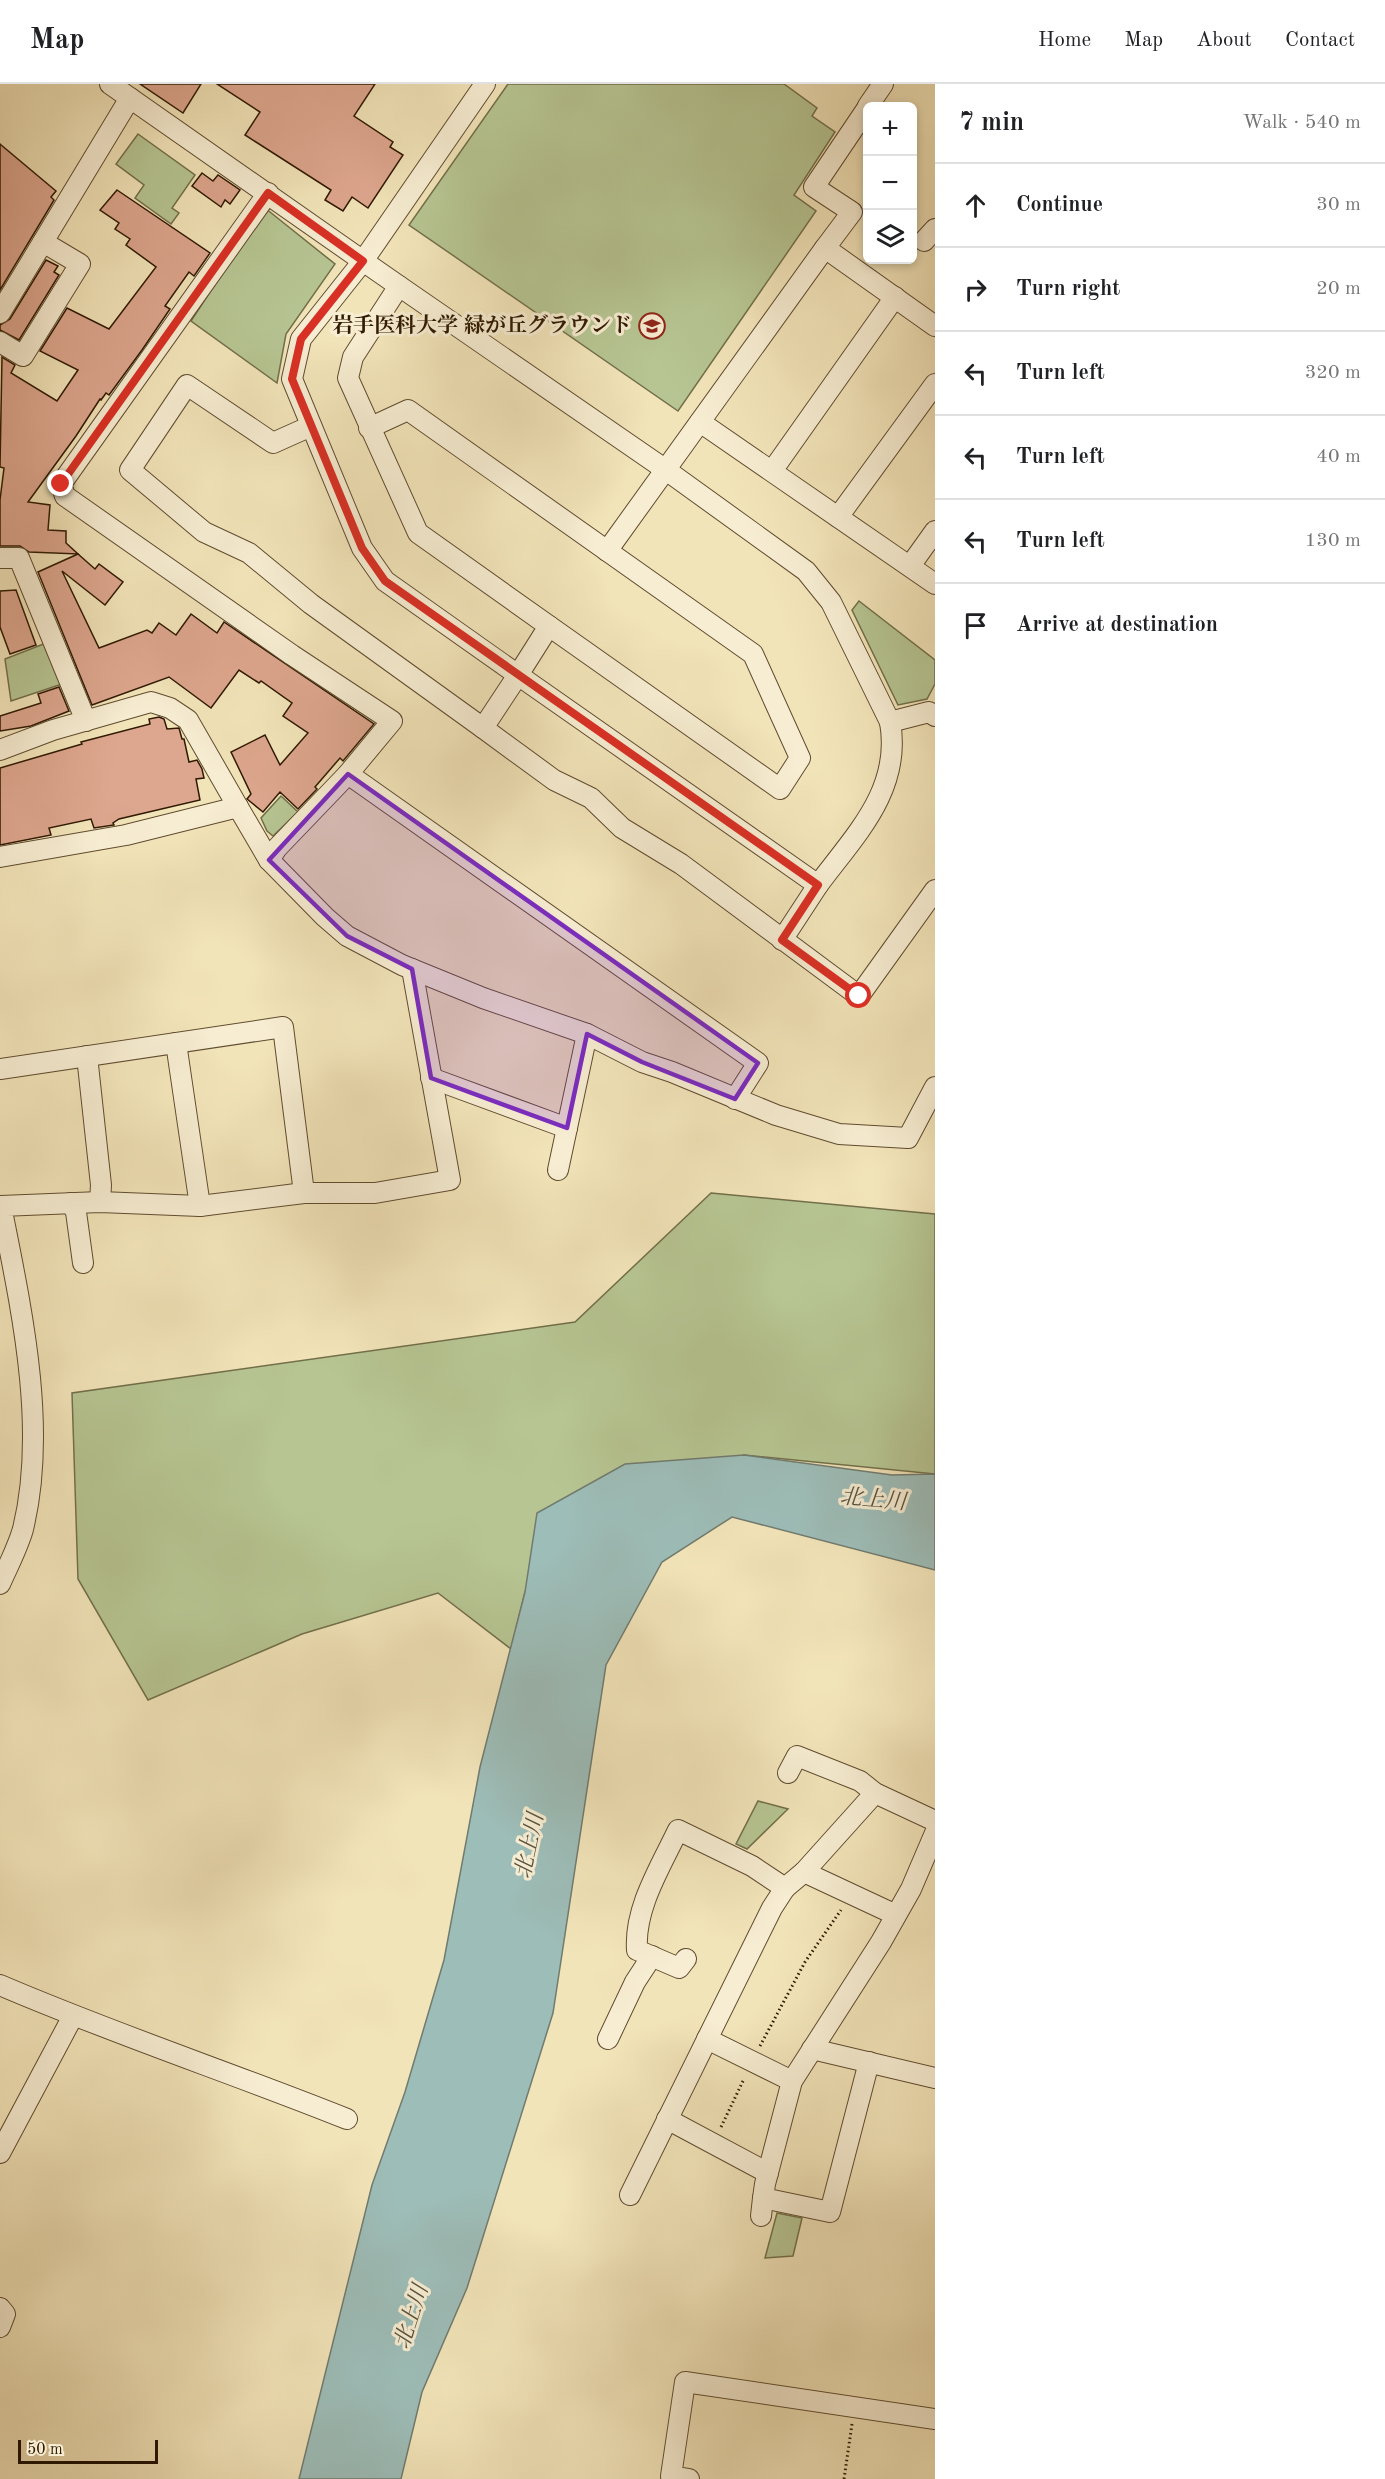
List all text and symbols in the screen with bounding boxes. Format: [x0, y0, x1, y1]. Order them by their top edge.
text: Map [30, 27, 84, 55]
text: Home [1038, 30, 1091, 51]
text: Map [1124, 30, 1163, 51]
text: About [1196, 30, 1252, 51]
text: Contact [1285, 30, 1355, 51]
map controls [863, 102, 917, 264]
button: + [863, 102, 917, 156]
text: 7 min [959, 110, 1024, 136]
text: Walk · 540 m [1242, 113, 1361, 133]
button: − [863, 156, 917, 210]
icon: ahead [959, 189, 992, 222]
text: Continue [1016, 194, 1103, 216]
text: 30 m [1316, 195, 1361, 215]
button: layers [863, 210, 917, 264]
icon: right [959, 273, 992, 306]
text: Turn right [1016, 278, 1120, 300]
text: 20 m [1316, 279, 1361, 299]
school or university icon: 岩手医科大学 緑が丘グラウンド [637, 311, 667, 341]
place label: 岩手医科大学 緑が丘グラウンド [332, 314, 632, 337]
icon: left [959, 357, 992, 390]
text: Turn left [1016, 362, 1105, 384]
text: 320 m [1305, 363, 1361, 383]
icon: left [959, 441, 992, 474]
text: Turn left [1016, 446, 1105, 468]
text: 40 m [1316, 447, 1361, 467]
route end [47, 470, 73, 496]
icon: left [959, 525, 992, 558]
text: Turn left [1016, 530, 1105, 552]
text: 130 m [1305, 531, 1361, 551]
icon: arrive [959, 609, 992, 642]
text: Arrive at destination [1016, 614, 1218, 636]
route start [845, 982, 871, 1008]
water label: 北上川 [839, 1484, 909, 1514]
water label: 北上川 [510, 1809, 548, 1881]
water label: 北上川 [389, 2280, 433, 2352]
scale bar [18, 2437, 158, 2464]
text: 50 m [27, 2442, 63, 2458]

